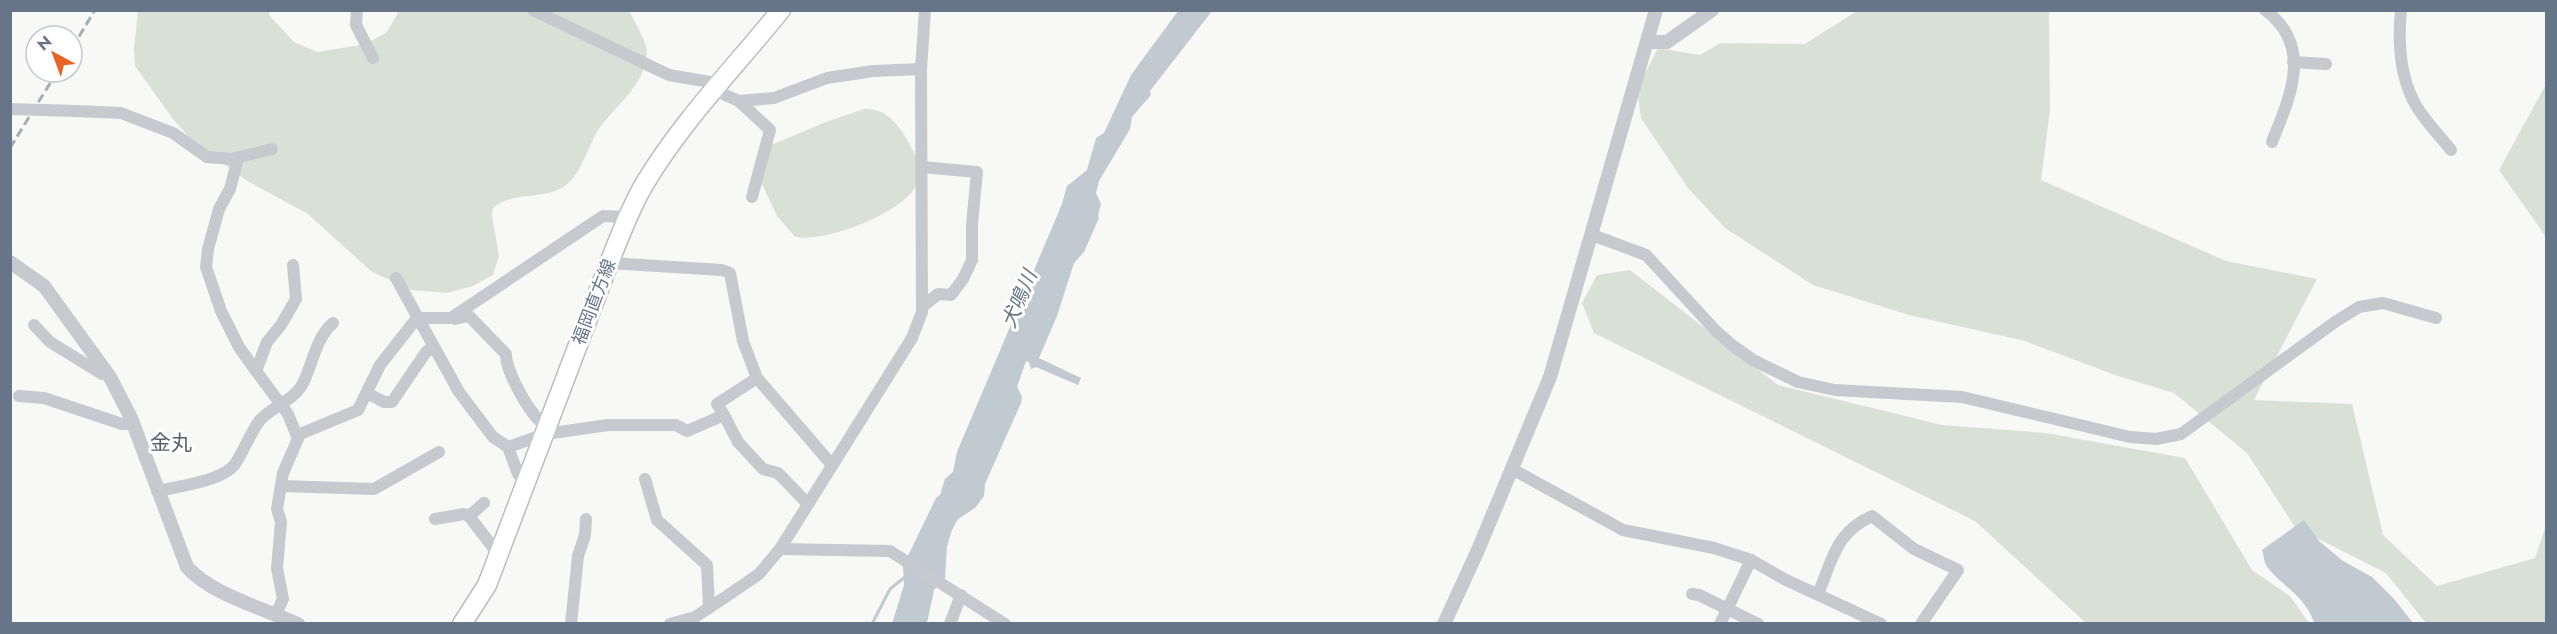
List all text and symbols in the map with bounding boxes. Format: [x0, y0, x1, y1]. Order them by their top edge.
north arrow [24, 24, 84, 84]
text: N [32, 30, 57, 56]
street label: 福岡直方線 [566, 255, 622, 349]
water label: 犬鳴川 [994, 264, 1045, 332]
district label: 金丸 [150, 428, 192, 458]

